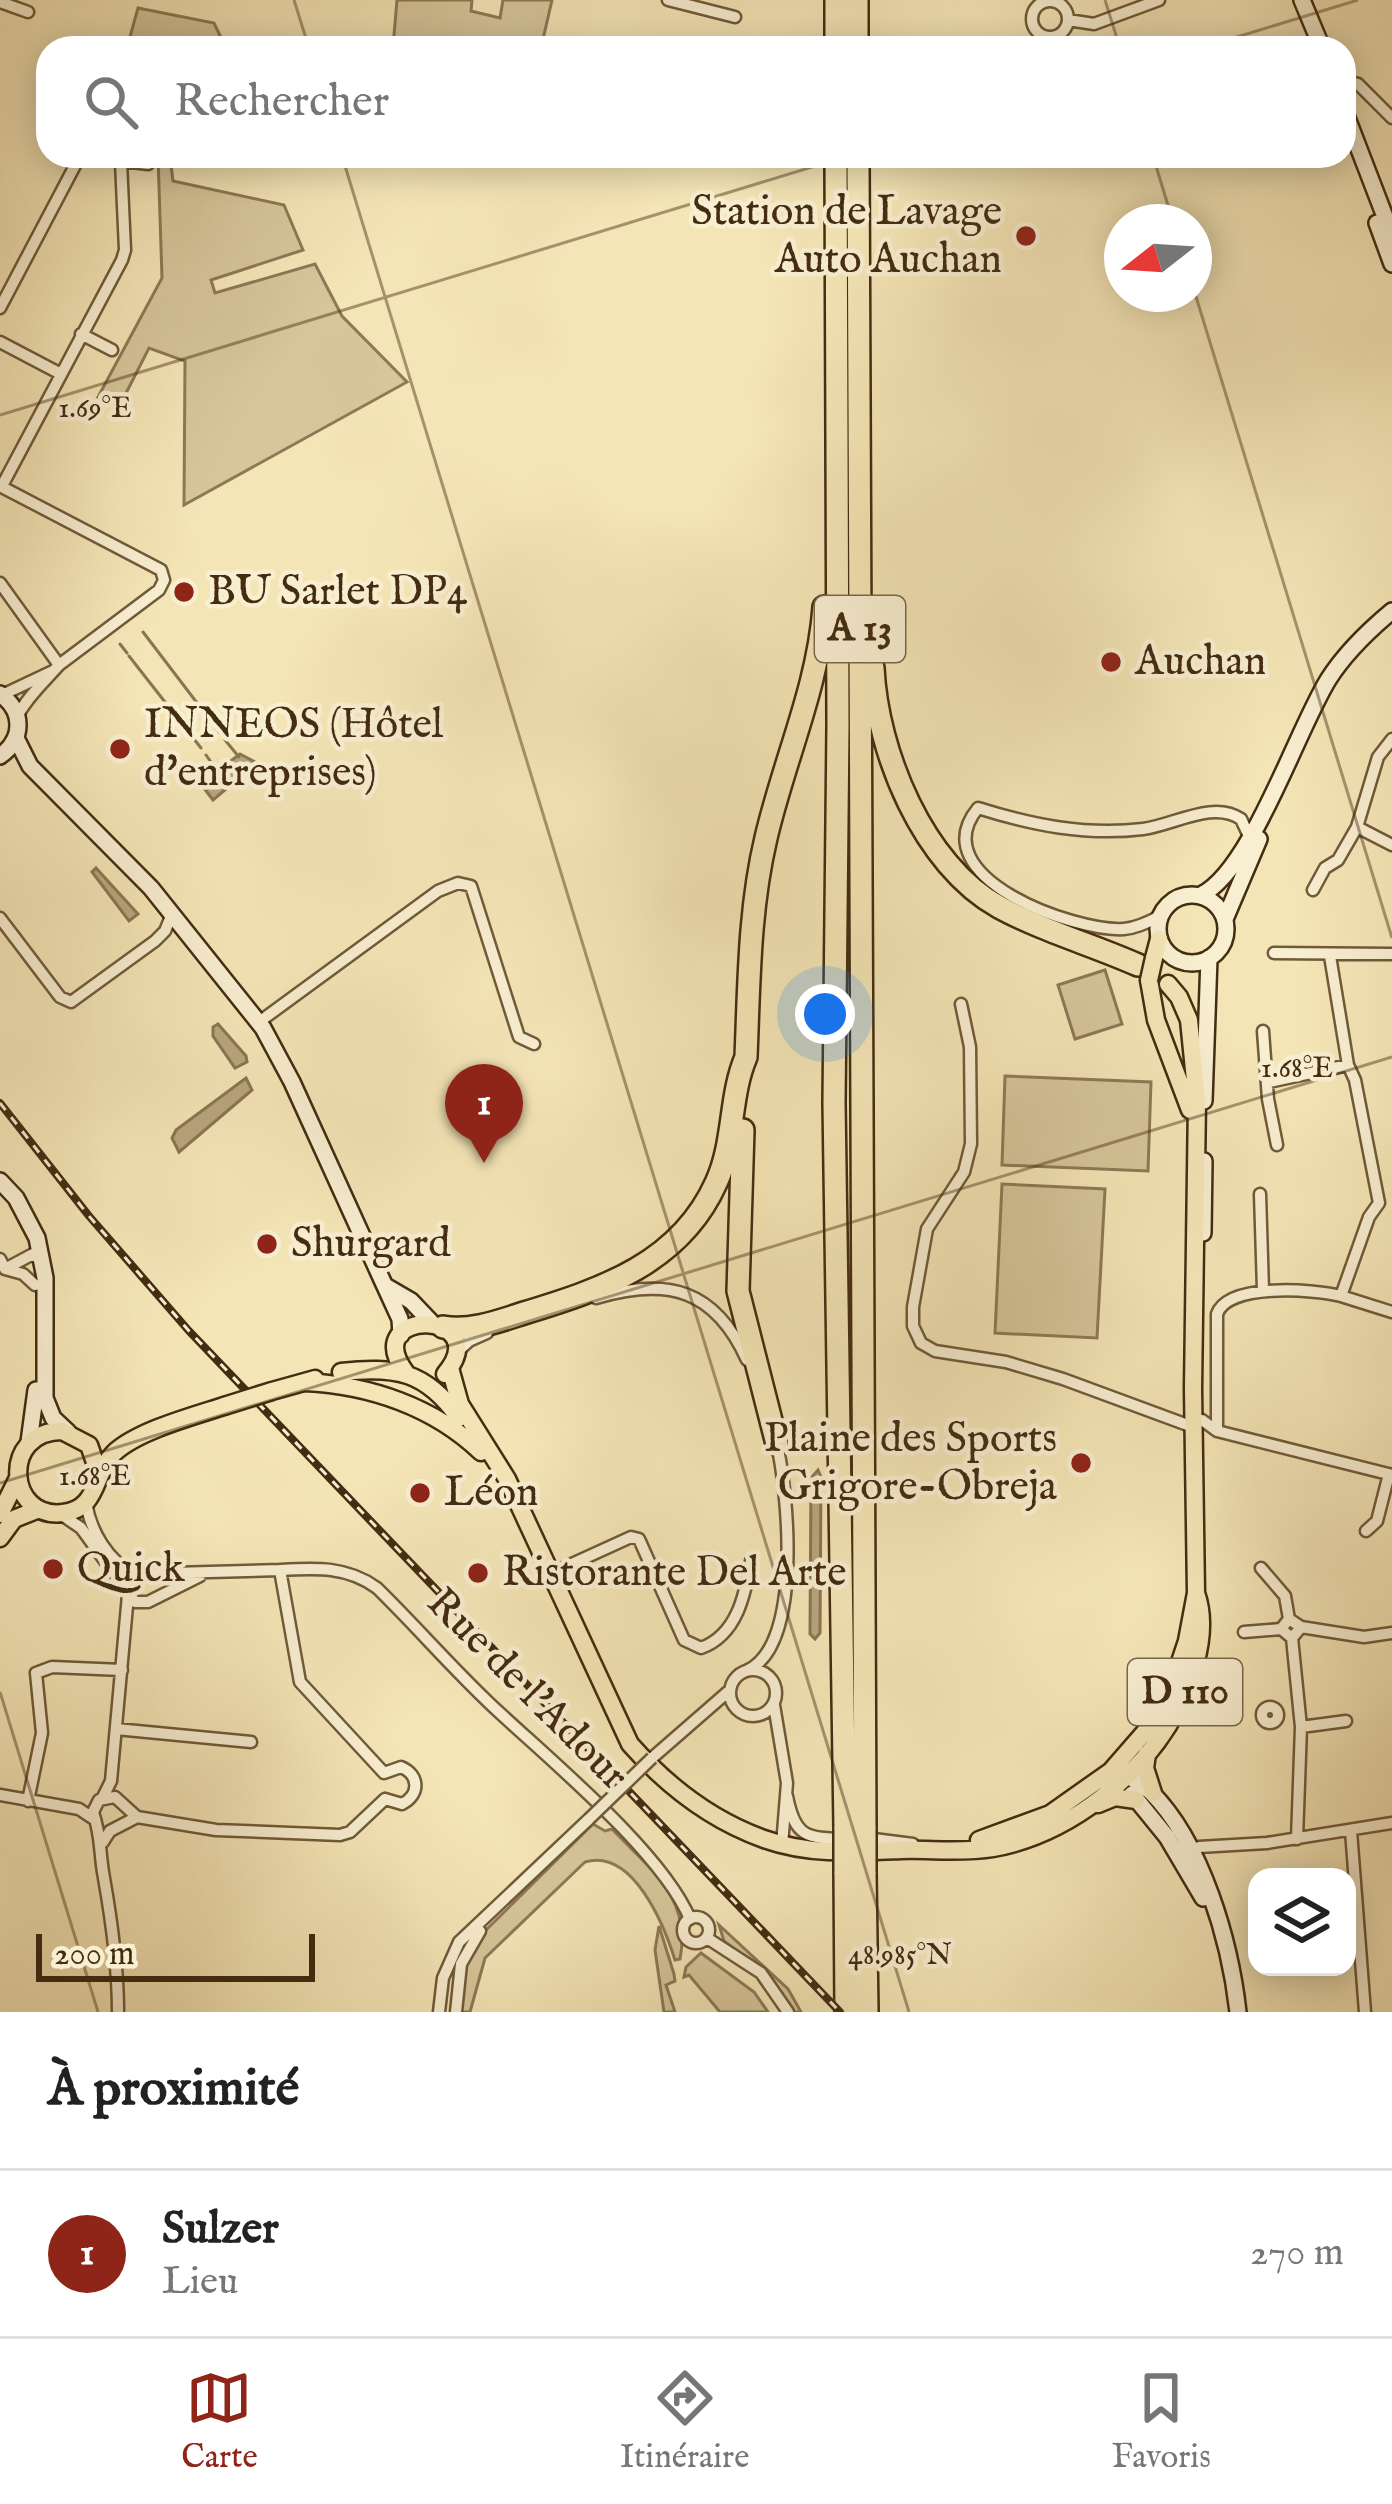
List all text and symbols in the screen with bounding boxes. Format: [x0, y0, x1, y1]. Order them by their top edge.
search box [36, 36, 1356, 168]
icon: search [78, 69, 144, 135]
text: Rechercher [174, 74, 389, 131]
place label: Station de Lavage Auto Auchan [691, 186, 1002, 287]
north arrow [1104, 204, 1212, 312]
marker: Station de Lavage Auto Auchan [1013, 223, 1039, 249]
text: 1.69°E [58, 390, 132, 428]
place label: BU Sarlet DP4 [208, 566, 468, 619]
marker: BU Sarlet DP4 [171, 579, 197, 605]
road number: A 13 [815, 596, 905, 662]
place label: Auchan [1134, 636, 1266, 689]
marker: Auchan [1098, 649, 1124, 675]
place label: INNEOS (Hôtel d'entreprises) [144, 699, 444, 800]
marker: INNEOS (Hôtel d'entreprises) [107, 736, 133, 762]
your location [795, 984, 855, 1044]
text: 1.68°E [1261, 1050, 1333, 1088]
pin: 1 [445, 1064, 523, 1163]
place label: Shurgard [291, 1218, 451, 1271]
marker: Shurgard [254, 1231, 280, 1257]
place label: Plaine des Sports Grigore-Obreja [764, 1413, 1058, 1514]
marker: Plaine des Sports Grigore-Obreja [1068, 1450, 1094, 1476]
text: 1.68°E [59, 1458, 131, 1496]
place label: Léon [444, 1467, 538, 1520]
marker: Léon [407, 1480, 433, 1506]
place label: Quick [77, 1543, 185, 1596]
place label: Ristorante Del Arte [502, 1547, 846, 1600]
marker: Quick [40, 1556, 66, 1582]
marker: Ristorante Del Arte [465, 1560, 491, 1586]
street label: Rue de l'Adour [415, 1578, 639, 1802]
road number: D 110 [1128, 1659, 1242, 1725]
map controls [1248, 1868, 1356, 1976]
button: layers [1248, 1868, 1356, 1976]
scale bar [36, 1928, 315, 1981]
text: 200 m [54, 1934, 135, 1976]
text: 48.985°N [848, 1937, 952, 1975]
text: À proximité [48, 2058, 299, 2123]
text: Sulzer [162, 2201, 279, 2258]
text: 1 [80, 2229, 94, 2278]
text: 270 m [1250, 2229, 1344, 2278]
text: Lieu [162, 2258, 238, 2307]
tab: Carte [181, 2365, 258, 2479]
tab: Itinéraire [620, 2365, 749, 2479]
tab: Favoris [1112, 2365, 1211, 2479]

